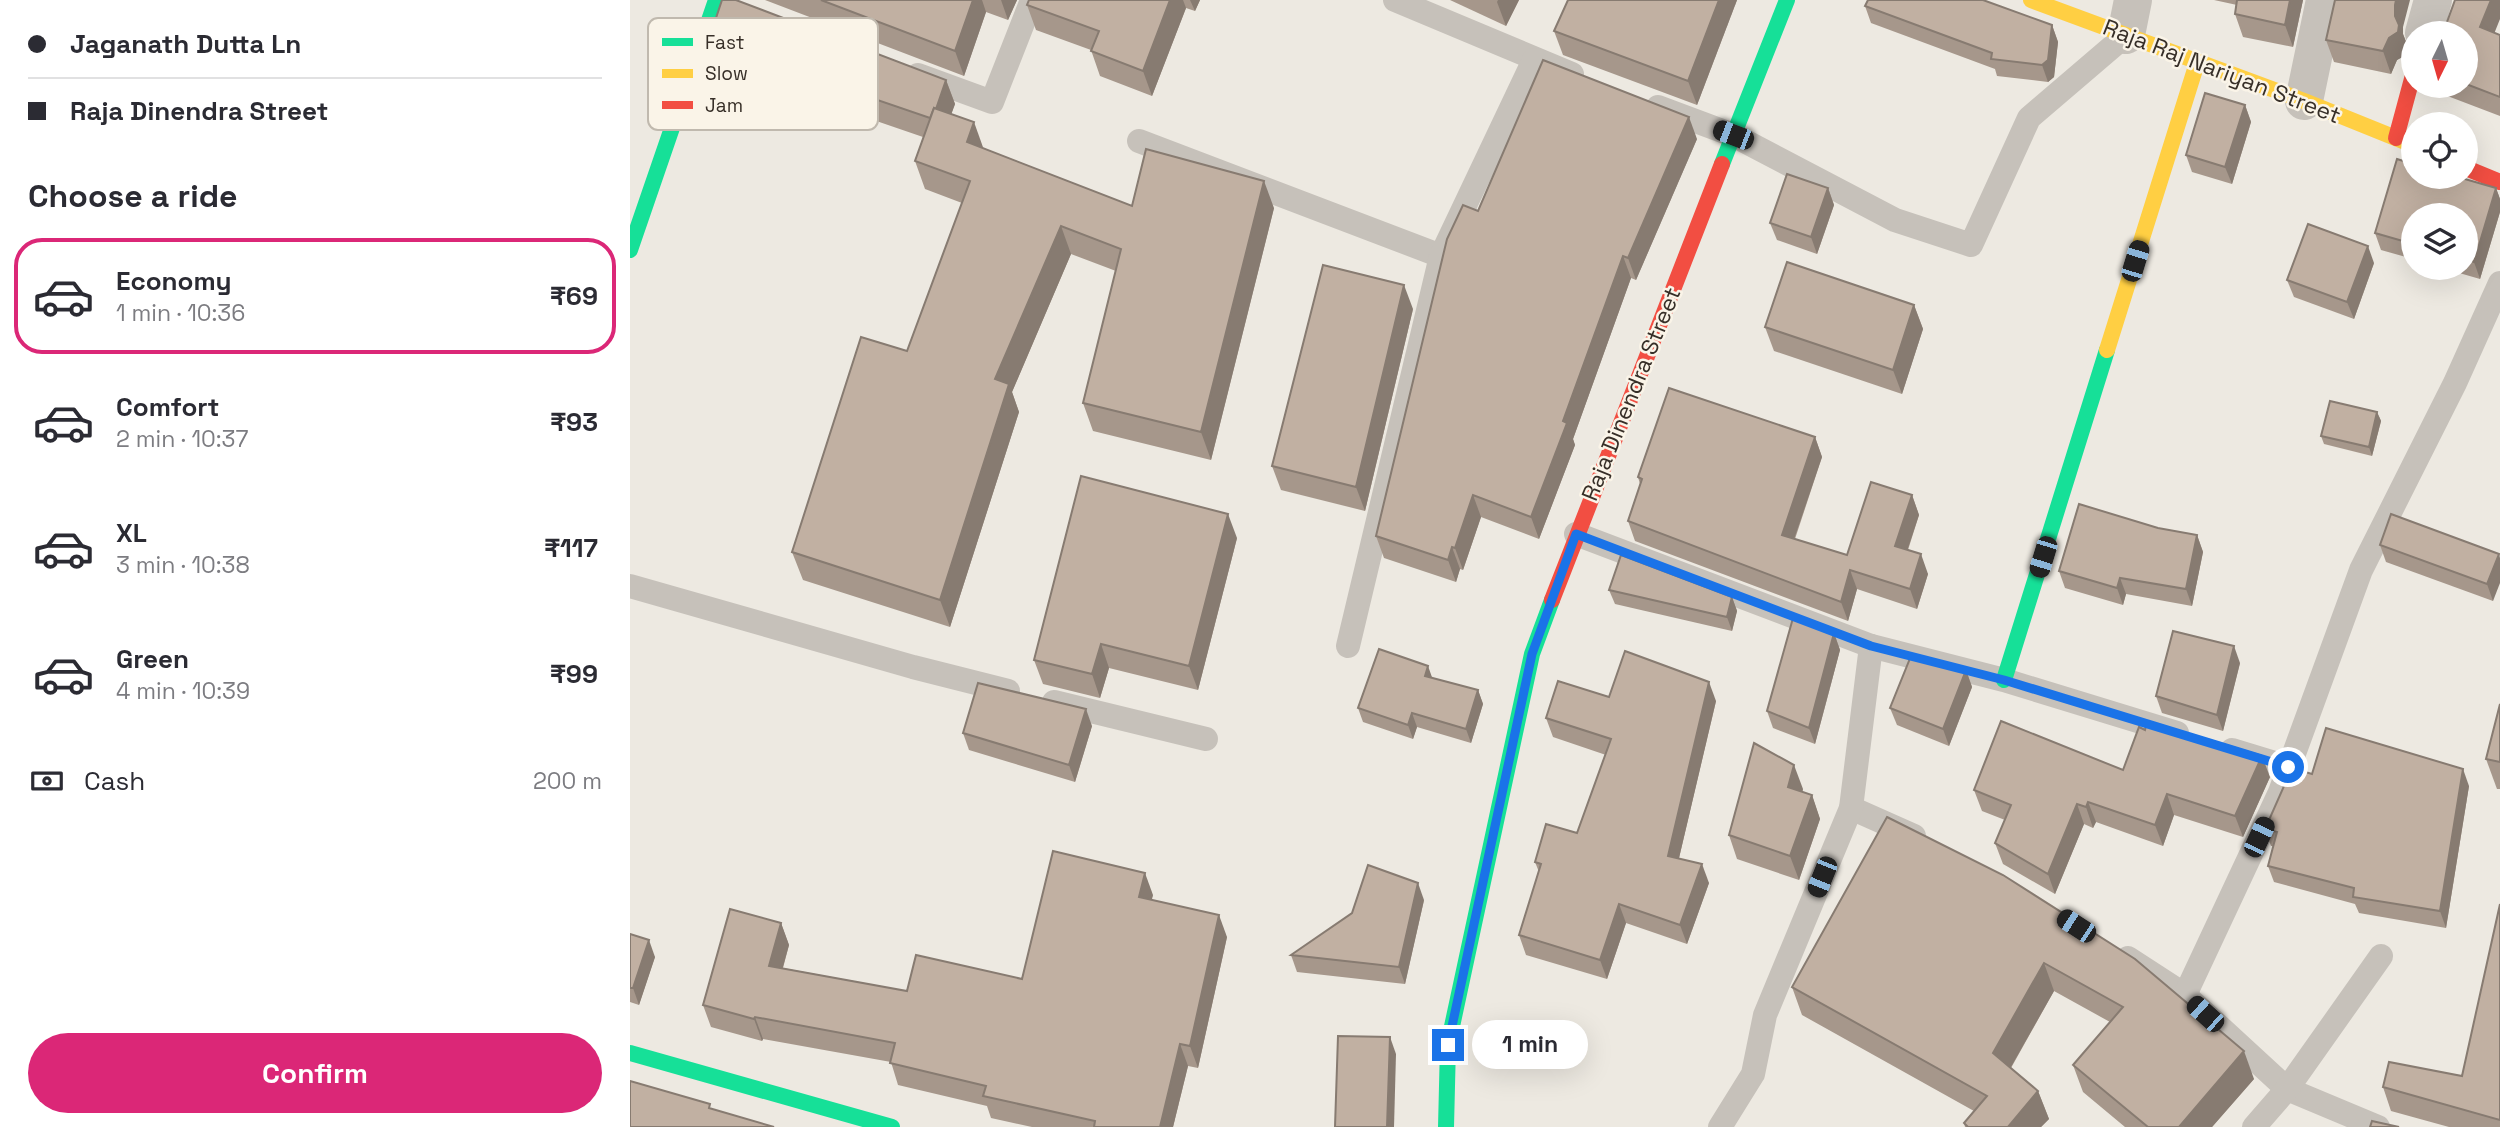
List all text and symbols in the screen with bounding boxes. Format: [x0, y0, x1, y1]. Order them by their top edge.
street label: Raja Raj Nariyan Street [2099, 12, 2345, 130]
legend [648, 18, 878, 130]
north arrow [2401, 21, 2478, 98]
map controls [2401, 21, 2478, 280]
text: Jaganath Dutta Ln [70, 27, 301, 61]
text: Fast [705, 30, 745, 55]
text: Slow [705, 61, 748, 86]
text: Jam [705, 93, 743, 118]
text: Raja Dinendra Street [70, 94, 328, 128]
button: locate [2401, 112, 2478, 189]
car [1710, 118, 1757, 152]
text: Choose a ride [28, 176, 238, 216]
button: layers [2401, 203, 2478, 280]
car [2119, 238, 2152, 284]
text: Economy [116, 264, 232, 298]
icon: car [32, 265, 95, 328]
text: ₹69 [550, 279, 598, 313]
street label: Raja Dinendra Street [1574, 283, 1688, 505]
text: 1 min · 10:36 [116, 298, 245, 328]
text: Comfort [116, 390, 219, 424]
icon: car [32, 391, 95, 454]
text: ₹93 [550, 405, 598, 439]
text: 2 min · 10:37 [116, 424, 248, 454]
text: XL [116, 516, 147, 550]
icon: car [32, 517, 95, 580]
text: ₹117 [544, 531, 598, 565]
car [2027, 534, 2060, 580]
text: 3 min · 10:38 [116, 550, 250, 580]
text: Green [116, 642, 189, 676]
icon: car [32, 643, 95, 706]
text: ₹99 [550, 657, 598, 691]
text: 4 min · 10:39 [116, 676, 250, 706]
route start [2272, 751, 2304, 783]
icon: cash [28, 762, 66, 800]
text: Cash [84, 764, 145, 798]
text: 200 m [533, 766, 602, 796]
car [2241, 814, 2278, 860]
car [1805, 854, 1840, 900]
car [2053, 906, 2100, 946]
car [2183, 992, 2228, 1036]
callout: 1 min [1472, 1020, 1588, 1070]
route end [1432, 1029, 1464, 1061]
text: 1 min [1502, 1029, 1558, 1059]
button: Confirm [28, 1033, 602, 1113]

